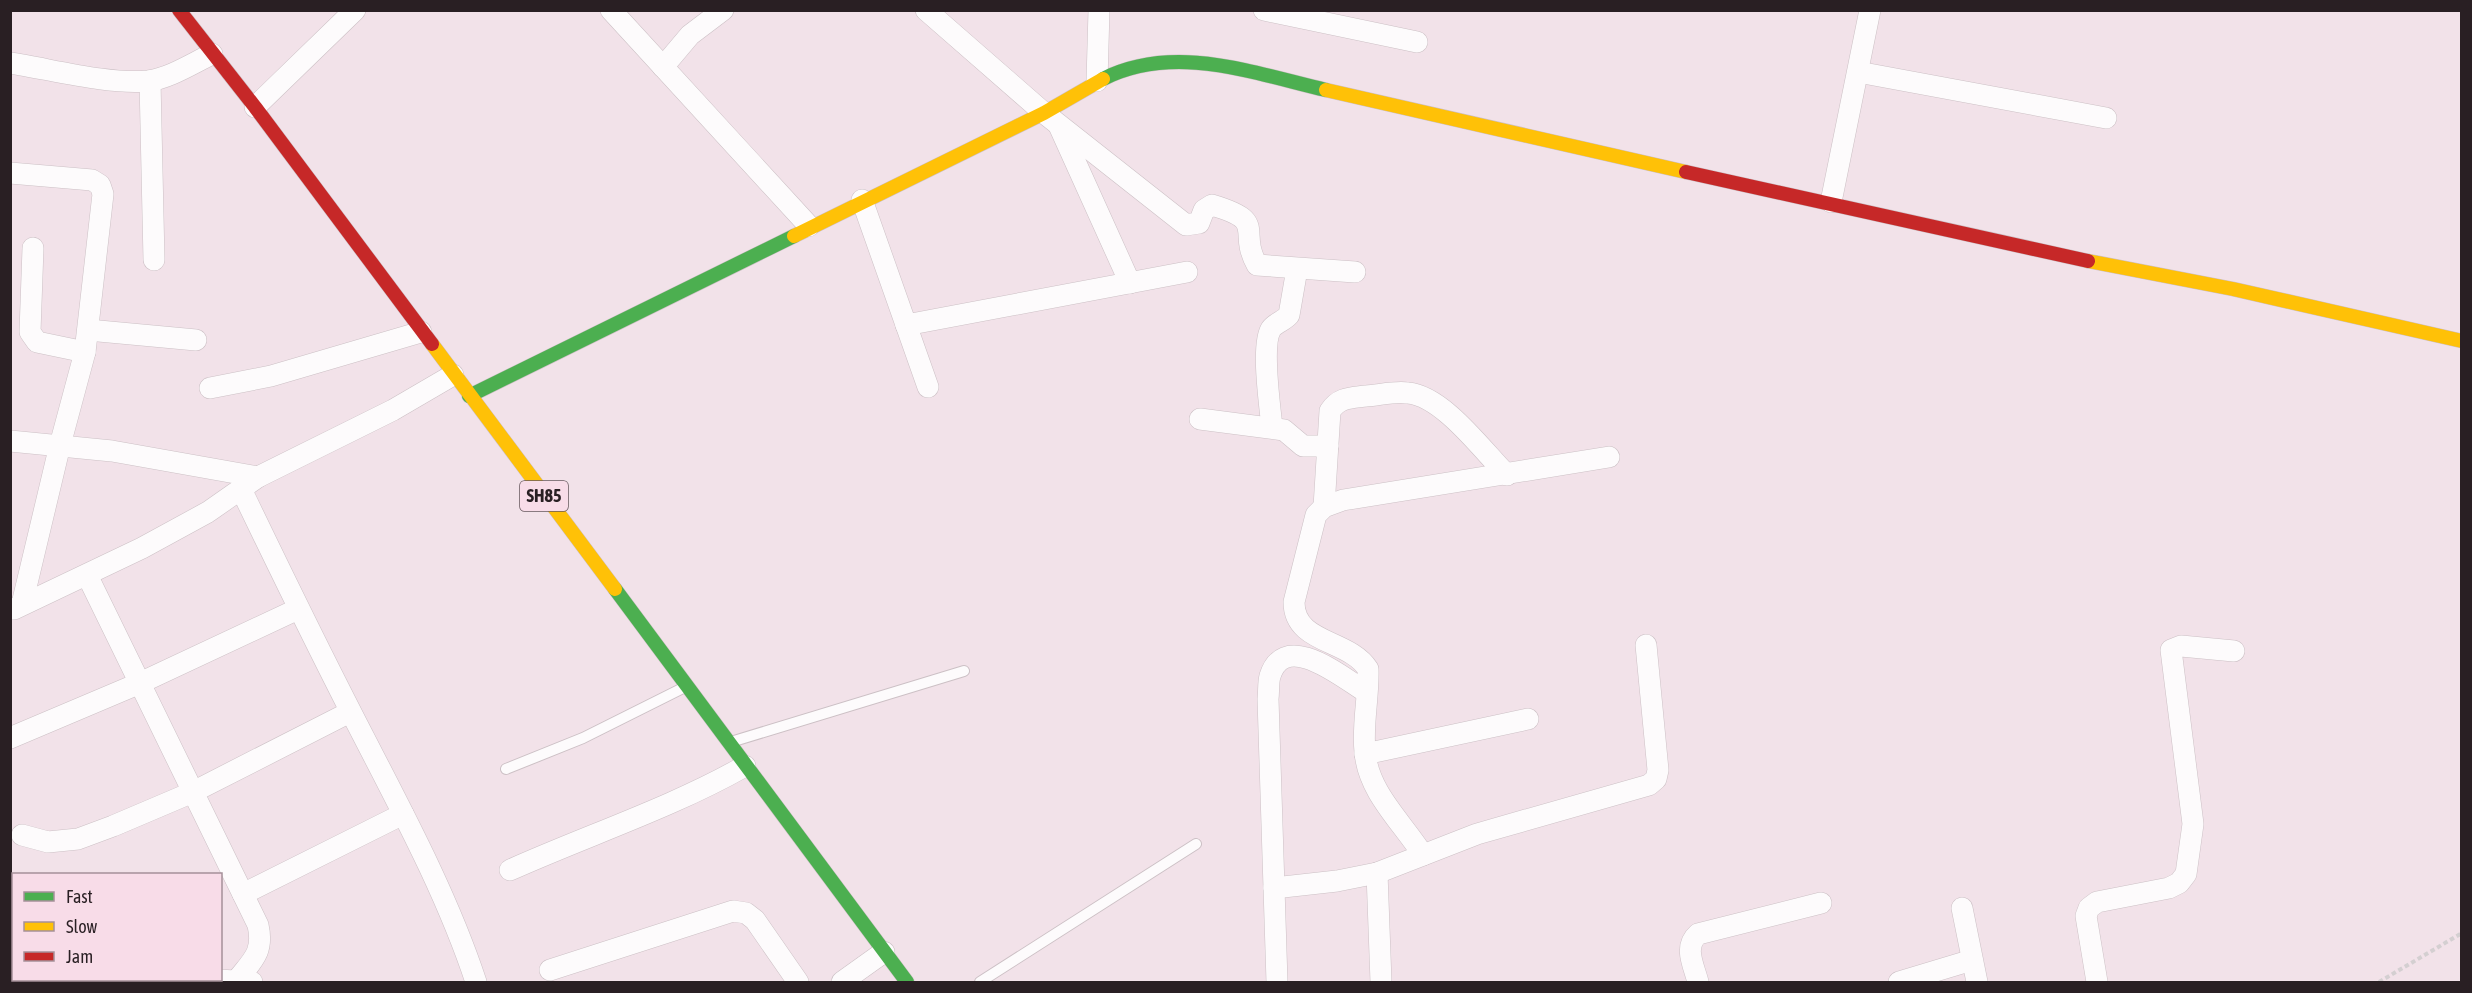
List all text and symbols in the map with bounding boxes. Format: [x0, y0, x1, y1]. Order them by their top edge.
road number: SH85 [520, 481, 568, 511]
legend [12, 873, 222, 981]
text: Fast [66, 886, 93, 907]
text: Slow [66, 916, 97, 937]
text: Jam [66, 946, 93, 967]

